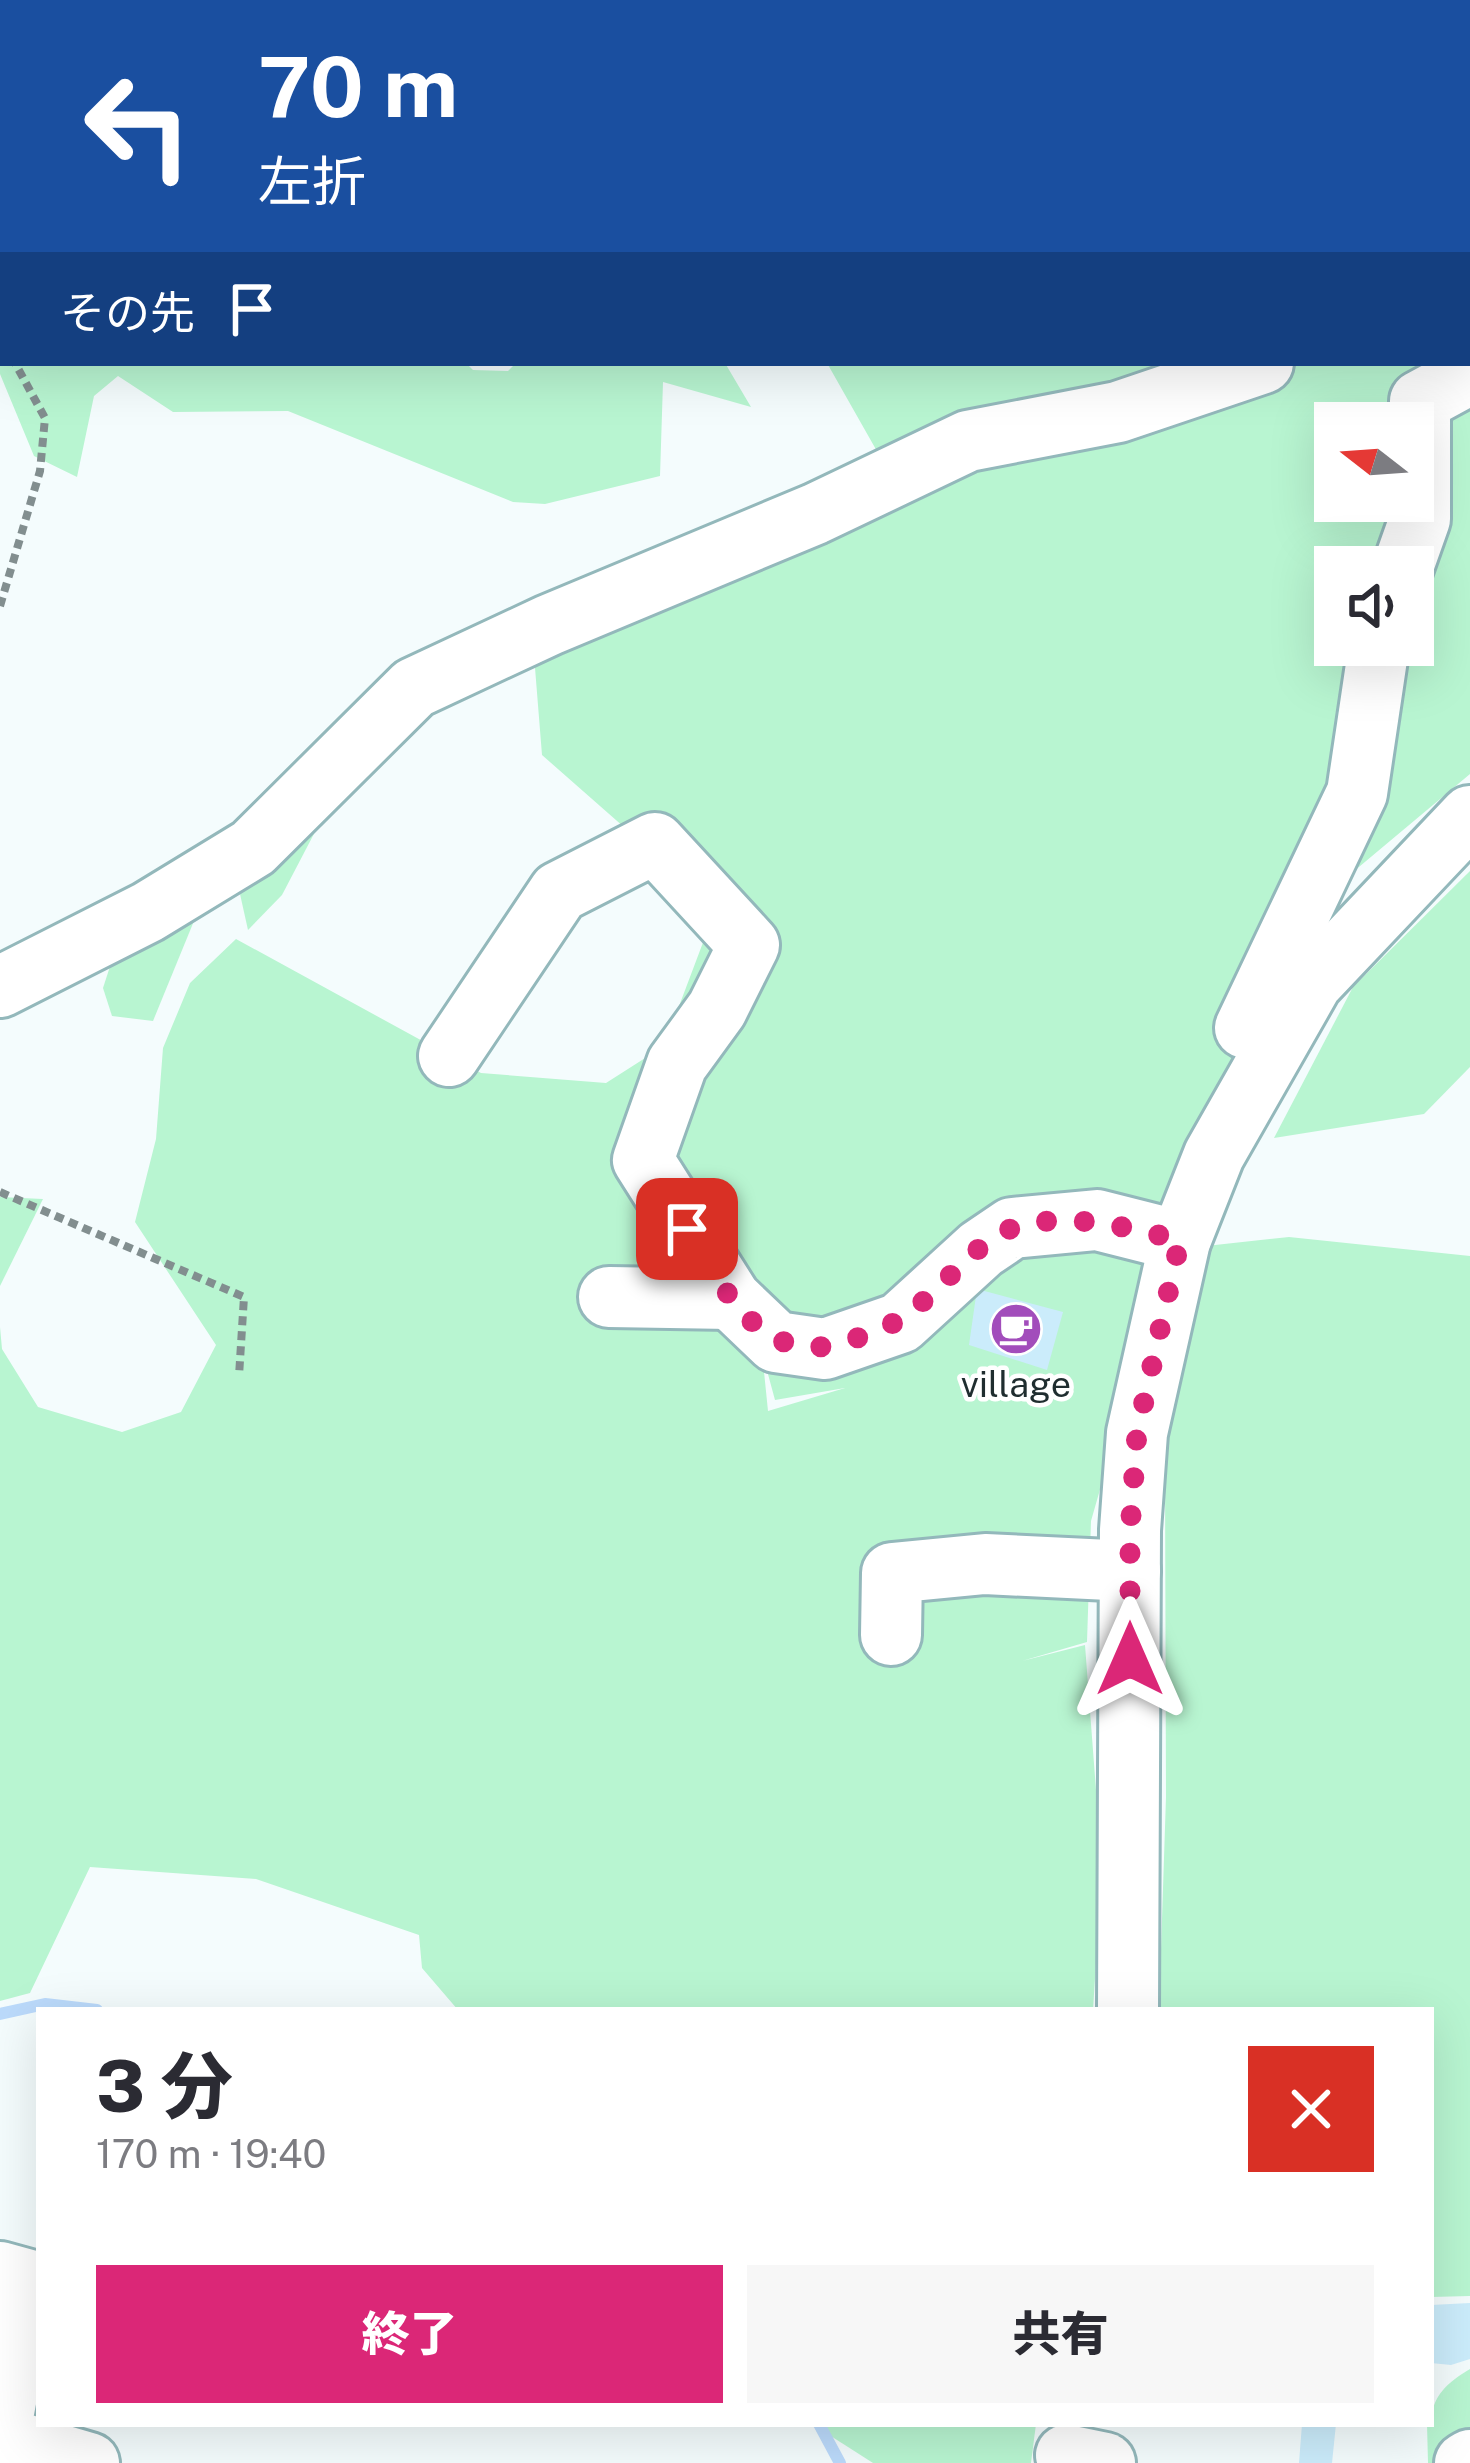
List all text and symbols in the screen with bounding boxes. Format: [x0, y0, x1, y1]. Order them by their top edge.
text: 70 m [258, 37, 458, 136]
icon: left [60, 48, 216, 204]
text: 左折 [258, 150, 366, 213]
icon: arrive [219, 276, 285, 342]
text: その先 [60, 286, 195, 339]
north arrow [1314, 402, 1434, 522]
map controls [1314, 402, 1434, 666]
button: sound [1314, 546, 1434, 666]
pin [636, 1178, 738, 1280]
icon: arrive [654, 1196, 720, 1262]
cafe icon: village [988, 1301, 1044, 1357]
place label: village [961, 1363, 1071, 1405]
position arrow [1067, 1596, 1193, 1722]
text: 3 分 [96, 2044, 233, 2128]
button: close [1248, 2046, 1374, 2172]
text: 170 m · 19:40 [96, 2131, 326, 2177]
button: 終了 [96, 2265, 723, 2403]
button: 共有 [747, 2265, 1374, 2403]

